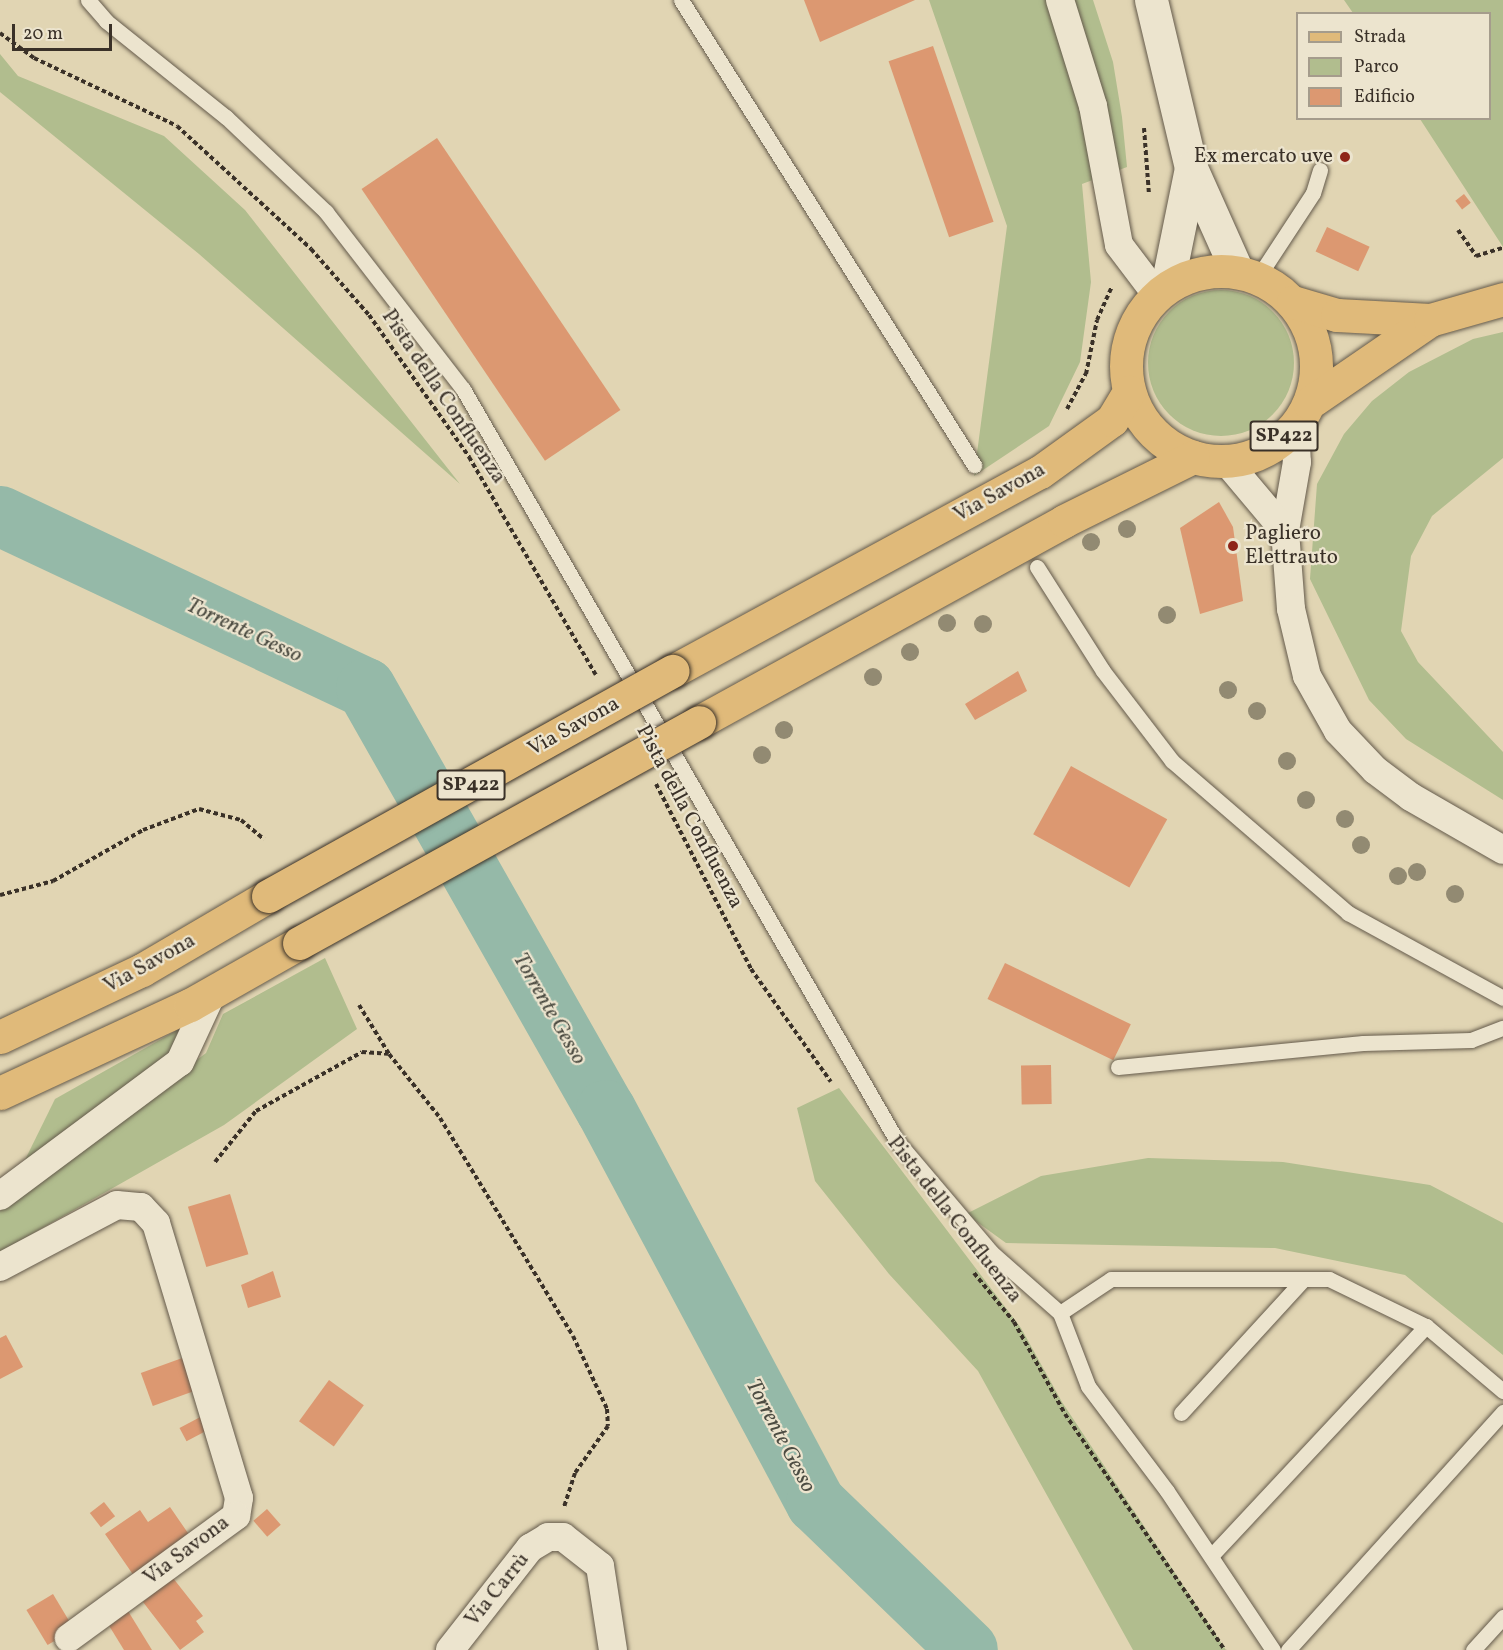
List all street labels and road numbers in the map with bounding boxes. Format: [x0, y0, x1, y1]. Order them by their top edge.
street label: Pista della Confluenza [375, 305, 511, 489]
road number: SP422 [1250, 419, 1318, 453]
street label: Via Savona [950, 458, 1050, 528]
street label: Via Savona [524, 692, 624, 762]
street label: Pista della Confluenza [630, 721, 748, 913]
road number: SP422 [436, 768, 506, 802]
street label: Via Savona [100, 929, 200, 999]
street label: Pista della Confluenza [881, 1132, 1027, 1308]
street label: Via Savona [139, 1511, 235, 1591]
street label: Via Carrù [461, 1548, 535, 1632]

